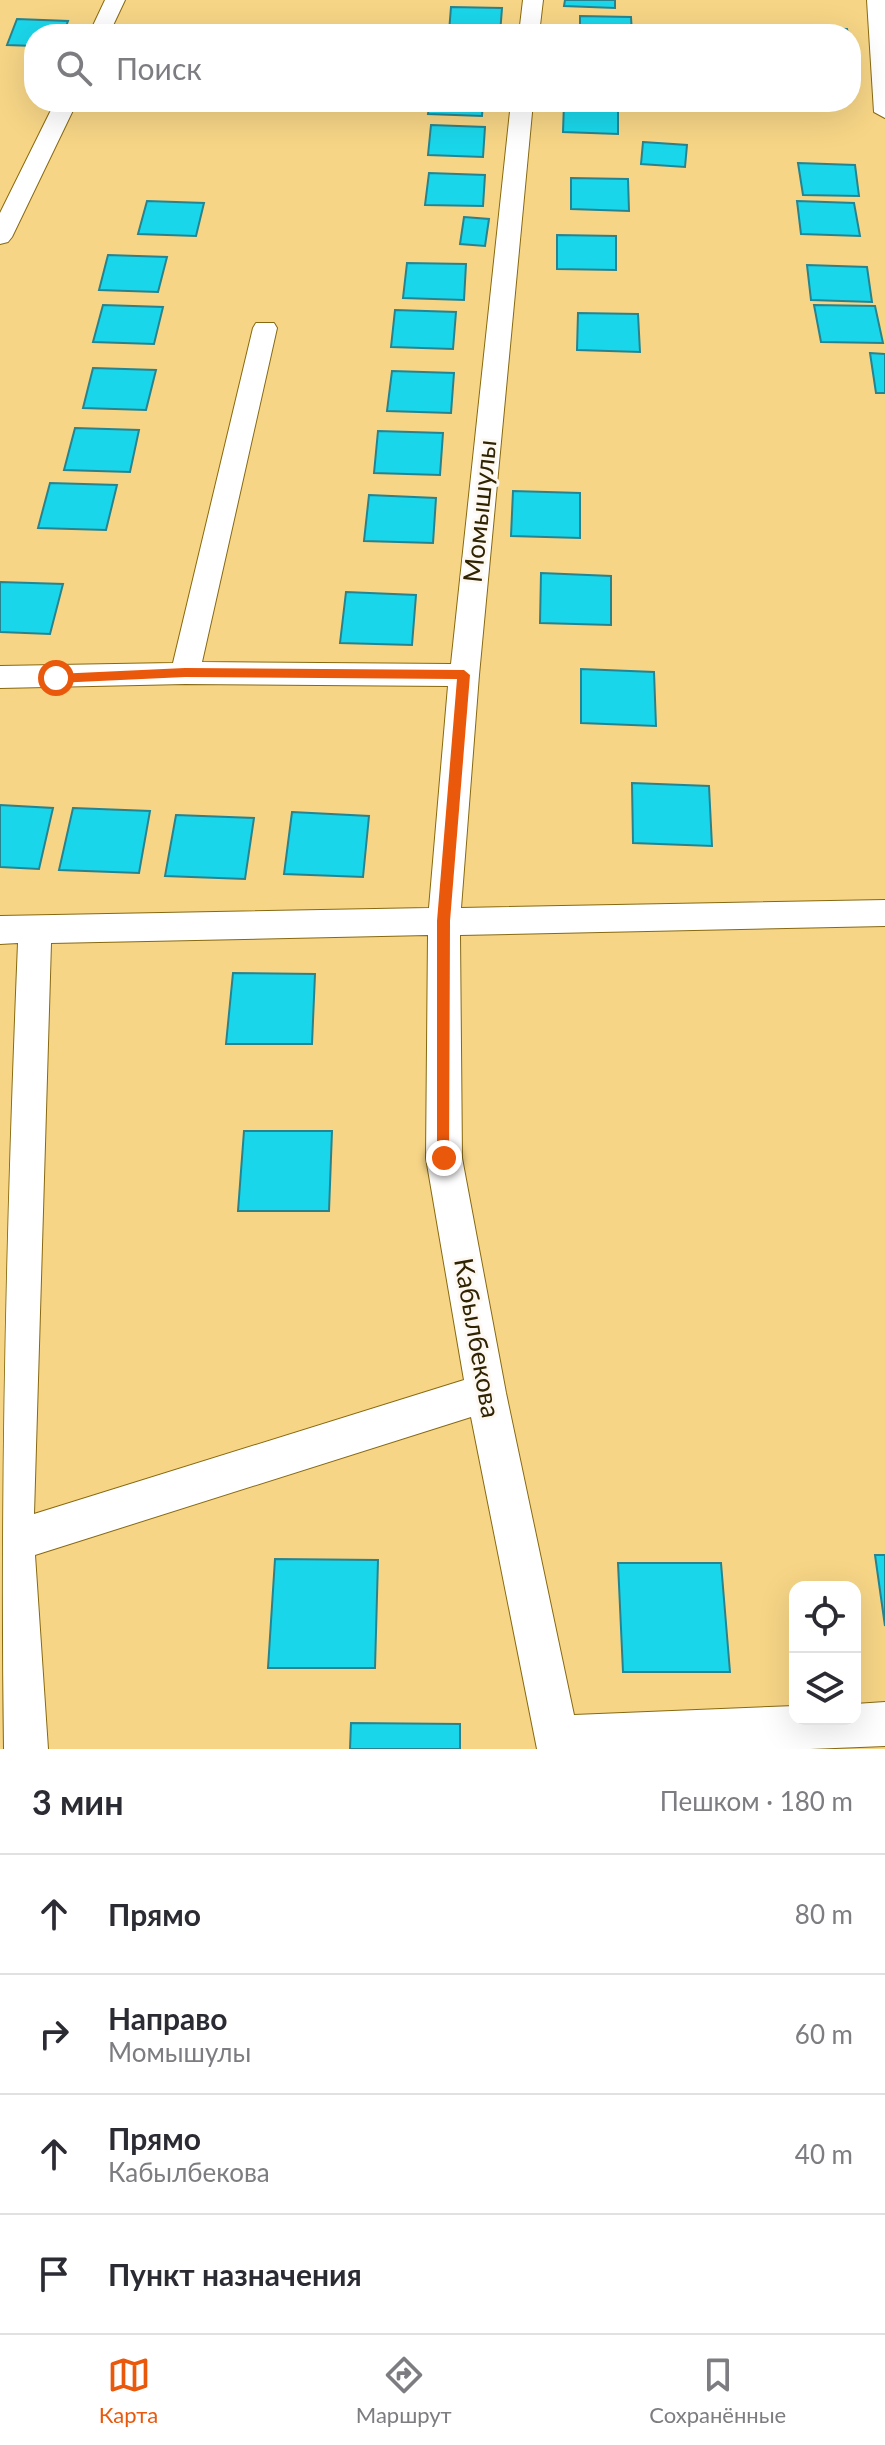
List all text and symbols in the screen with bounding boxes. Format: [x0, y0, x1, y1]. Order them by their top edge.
search box [24, 24, 861, 112]
icon: search [52, 46, 96, 90]
text: Поиск [116, 50, 202, 86]
street label: Момышулы [456, 438, 502, 584]
route start [38, 660, 74, 696]
route end [426, 1140, 462, 1176]
street label: Кабылбекова [448, 1255, 508, 1420]
map controls [789, 1581, 861, 1725]
button: locate [789, 1581, 861, 1653]
button: layers [789, 1653, 861, 1725]
text: 3 мин [32, 1781, 124, 1822]
text: Пешком · 180 m [660, 1785, 853, 1817]
icon: ahead [32, 1892, 76, 1936]
text: Прямо [108, 1896, 201, 1932]
text: 80 m [795, 1898, 853, 1930]
text: Направо [108, 2000, 228, 2036]
icon: right [32, 2012, 76, 2056]
text: 60 m [795, 2018, 853, 2050]
text: Момышулы [108, 2036, 251, 2068]
text: Прямо [108, 2120, 201, 2156]
icon: ahead [32, 2132, 76, 2176]
text: 40 m [795, 2138, 853, 2170]
text: Кабылбекова [108, 2156, 270, 2188]
icon: arrive [32, 2252, 76, 2296]
text: Пункт назначения [108, 2256, 362, 2292]
tab: Карта [99, 2353, 158, 2428]
tab: Маршрут [356, 2353, 452, 2428]
tab: Сохранённые [649, 2353, 786, 2428]

